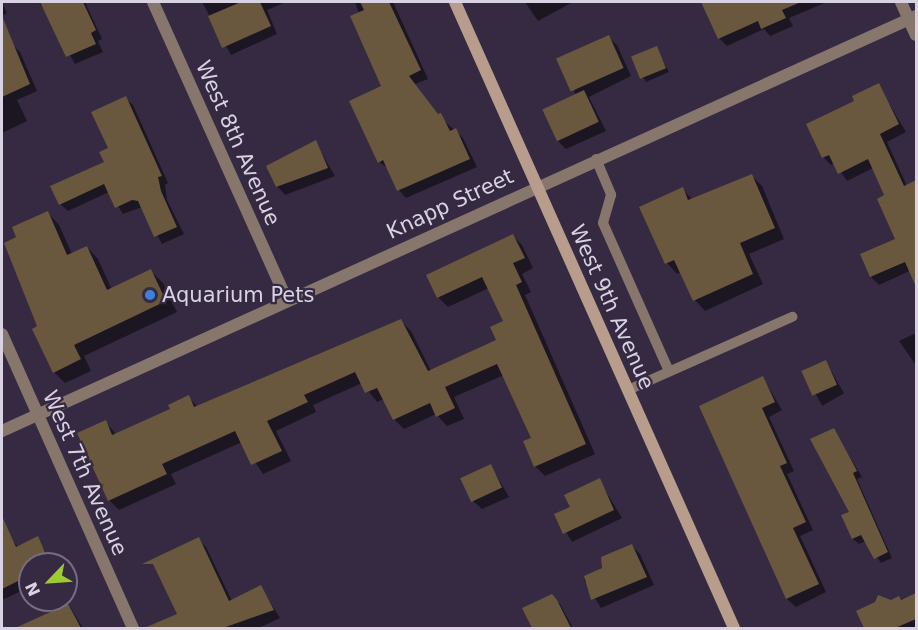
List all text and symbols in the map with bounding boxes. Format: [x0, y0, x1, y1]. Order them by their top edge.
street label: West 8th Avenue [190, 57, 286, 229]
street label: Knapp Street [383, 164, 517, 244]
street label: West 9th Avenue [564, 221, 660, 393]
place label: Aquarium Pets [162, 282, 314, 308]
marker: Aquarium Pets [143, 288, 157, 302]
street label: West 7th Avenue [37, 387, 133, 559]
north arrow [18, 552, 78, 612]
text: N [22, 579, 44, 599]

